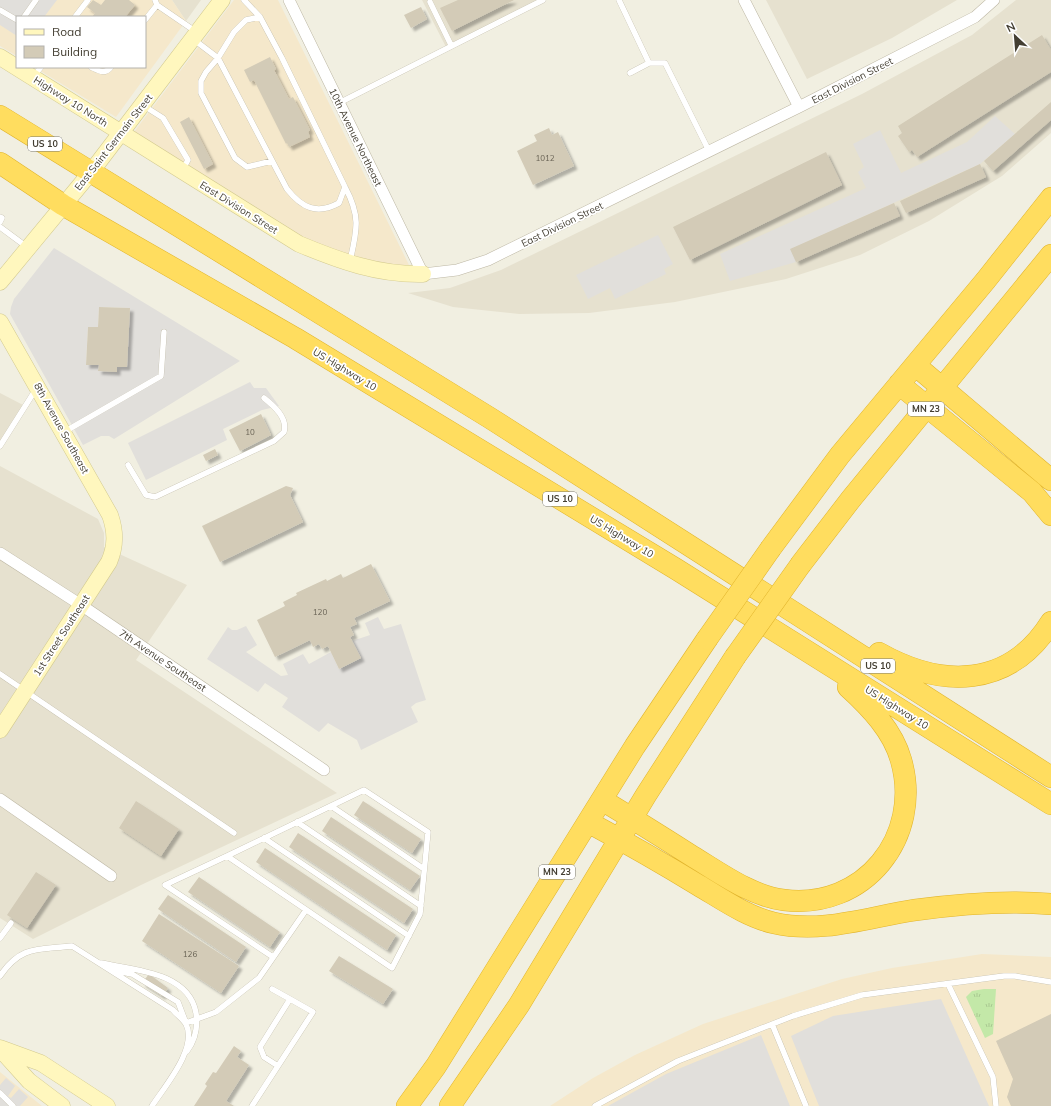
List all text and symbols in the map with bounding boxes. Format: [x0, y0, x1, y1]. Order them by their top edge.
legend [16, 16, 146, 68]
north arrow [995, 16, 1035, 56]
text: N [1004, 19, 1017, 35]
text: Road [52, 24, 81, 39]
text: Building [52, 44, 97, 59]
street label: East Division Street [809, 54, 896, 107]
street label: Highway 10 North [31, 73, 111, 130]
street label: 10th Avenue Northeast [326, 86, 385, 189]
street label: East Saint Germain Street [72, 91, 155, 193]
road number: US 10 [28, 137, 62, 151]
house number: 1012 [535, 153, 555, 163]
street label: East Division Street [197, 178, 281, 237]
street label: East Division Street [519, 199, 606, 250]
street label: US Highway 10 [310, 345, 379, 394]
street label: 8th Avenue Southeast [31, 380, 92, 477]
road number: MN 23 [908, 402, 944, 416]
house number: 10 [245, 427, 255, 437]
road number: US 10 [543, 492, 577, 506]
street label: US Highway 10 [587, 512, 656, 561]
street label: 1st Street Southeast [30, 592, 93, 678]
house number: 120 [313, 607, 327, 617]
street label: 7th Avenue Southeast [117, 626, 209, 695]
road number: US 10 [861, 659, 895, 673]
street label: US Highway 10 [863, 683, 931, 732]
road number: MN 23 [539, 865, 575, 879]
house number: 126 [183, 949, 197, 959]

